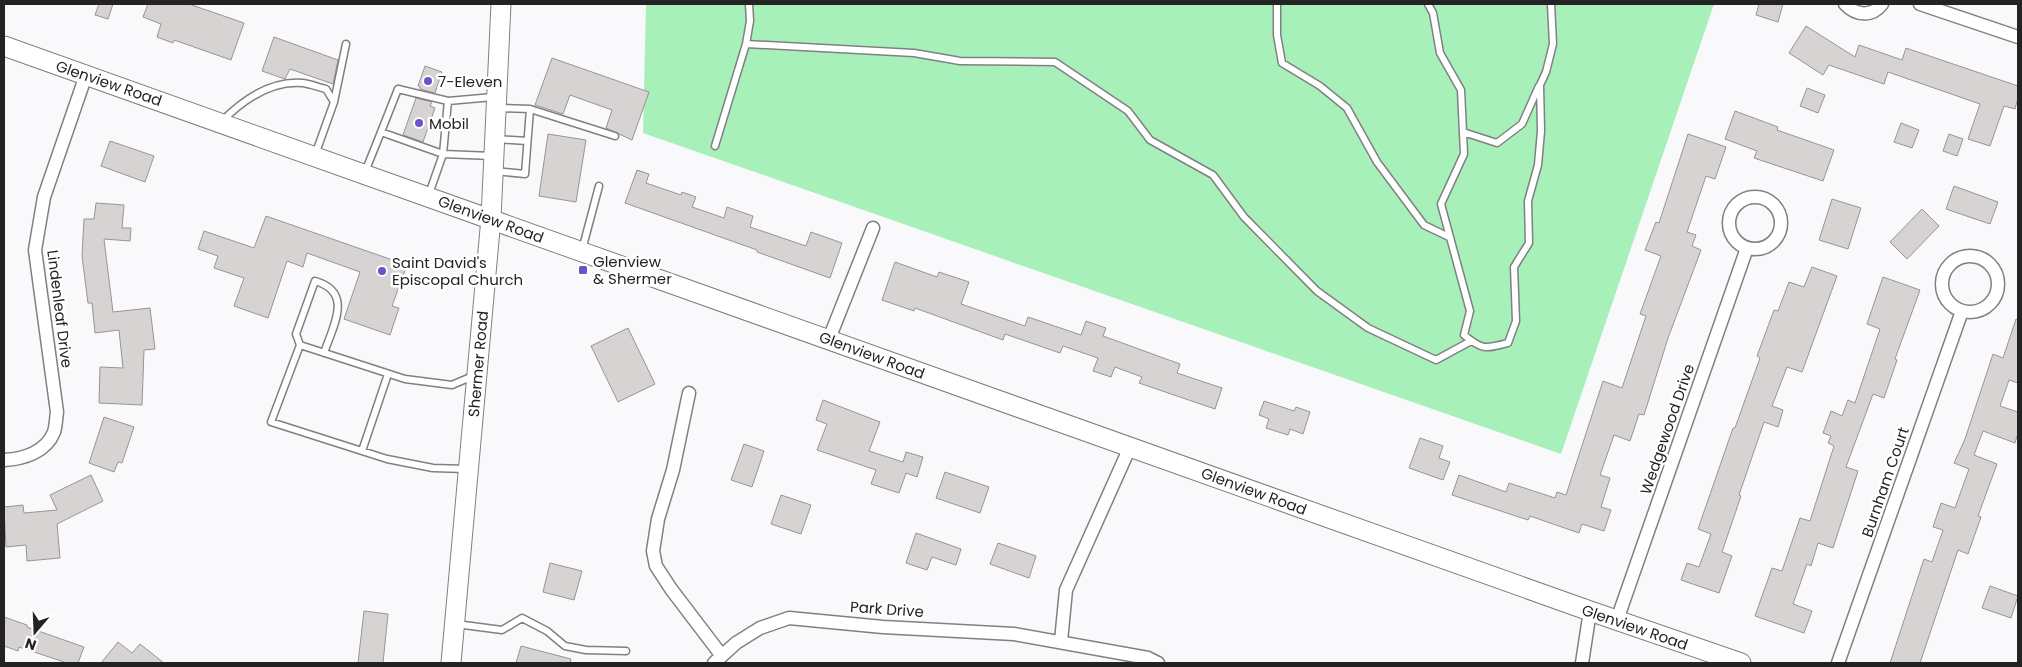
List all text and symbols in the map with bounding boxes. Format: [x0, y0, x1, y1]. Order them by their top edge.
street label: Glenview Road [53, 55, 165, 111]
place label: 7-Eleven [438, 71, 502, 92]
marker: 7-Eleven [422, 75, 434, 87]
place label: Mobil [429, 113, 469, 134]
marker: Mobil [413, 117, 425, 129]
street label: Glenview Road [435, 190, 547, 248]
street label: Lindenleaf Drive [42, 249, 78, 369]
place label: Glenview & Shermer [593, 251, 672, 289]
place label: Saint David's Episcopal Church [392, 252, 523, 290]
marker: Glenview & Shermer [577, 264, 589, 276]
marker: Saint David's Episcopal Church [376, 265, 388, 277]
street label: Shermer Road [463, 310, 493, 418]
street label: Glenview Road [816, 326, 928, 384]
street label: Wedgewood Drive [1635, 361, 1699, 497]
street label: Burnham Court [1856, 424, 1914, 540]
street label: Glenview Road [1198, 462, 1310, 520]
street label: Park Drive [849, 596, 925, 622]
street label: Glenview Road [1579, 599, 1691, 655]
north arrow [10, 607, 60, 657]
text: N [23, 633, 39, 655]

